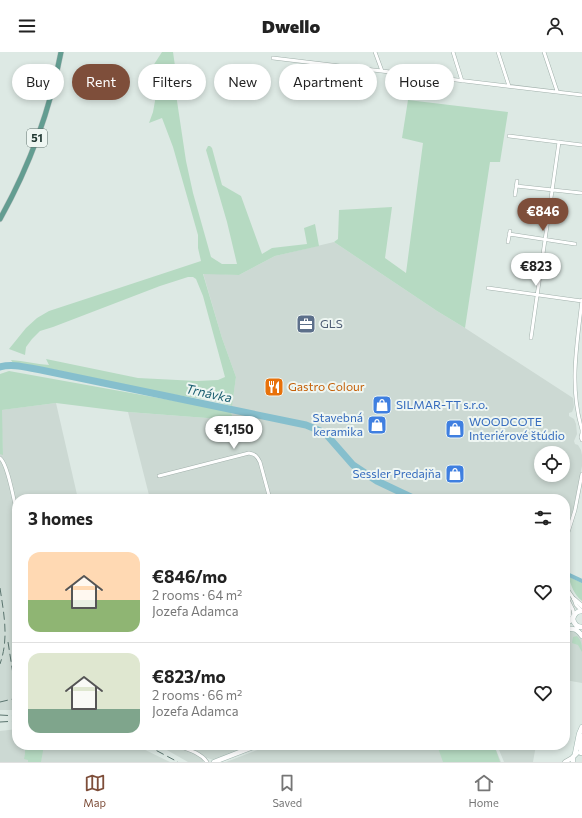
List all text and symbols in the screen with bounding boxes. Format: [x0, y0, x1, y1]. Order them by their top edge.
icon: menu [16, 15, 38, 37]
text: Dwello [262, 15, 320, 37]
icon: person [544, 15, 566, 37]
chip: Buy [12, 64, 64, 100]
chip: Rent [72, 64, 130, 100]
chip: Filters [138, 64, 206, 100]
chip: New [214, 64, 271, 100]
chip: Apartment [279, 64, 377, 100]
chip: House [385, 64, 454, 100]
road number: 51 [27, 129, 47, 147]
pin: €846 [519, 198, 567, 232]
text: €846 [526, 203, 560, 219]
pin: €823 [512, 253, 560, 287]
text: €823 [520, 258, 552, 274]
office icon: GLS [295, 313, 317, 335]
place label: GLS [320, 316, 343, 330]
restaurant icon: Gastro Colour [263, 376, 285, 398]
place label: Gastro Colour [288, 379, 365, 393]
water label: Trnávka [184, 380, 234, 406]
shop icon: SILMAR-TT s.r.o. [371, 394, 393, 416]
place label: SILMAR-TT s.r.o. [396, 397, 488, 411]
place label: Stavebná keramika [313, 410, 363, 438]
shop icon: Stavebná keramika [366, 414, 388, 436]
place label: WOODCOTE Interiérové štúdio [469, 414, 565, 442]
pin: €1,150 [201, 416, 267, 450]
shop icon: WOODCOTE Interiérové štúdio [444, 418, 466, 440]
text: €1,150 [214, 421, 254, 437]
map controls [534, 446, 570, 482]
button: locate [534, 446, 570, 482]
shop icon: Sessler Predajňa [444, 463, 466, 485]
place label: Sessler Predajňa [352, 466, 441, 480]
icon: filters [532, 507, 554, 529]
text: 3 homes [28, 508, 93, 529]
text: €846/mo [152, 566, 227, 587]
icon: home [60, 568, 108, 616]
icon: heart [532, 581, 554, 603]
text: 2 rooms · 64 m² [152, 587, 242, 603]
text: Jozefa Adamca [152, 603, 239, 619]
text: €823/mo [152, 666, 226, 687]
icon: home [60, 669, 108, 717]
icon: heart [532, 682, 554, 704]
text: 2 rooms · 66 m² [152, 687, 242, 703]
text: Jozefa Adamca [152, 703, 239, 719]
tab: Map [83, 772, 106, 809]
tab: Saved [272, 772, 302, 809]
tab: Home [469, 772, 499, 809]

